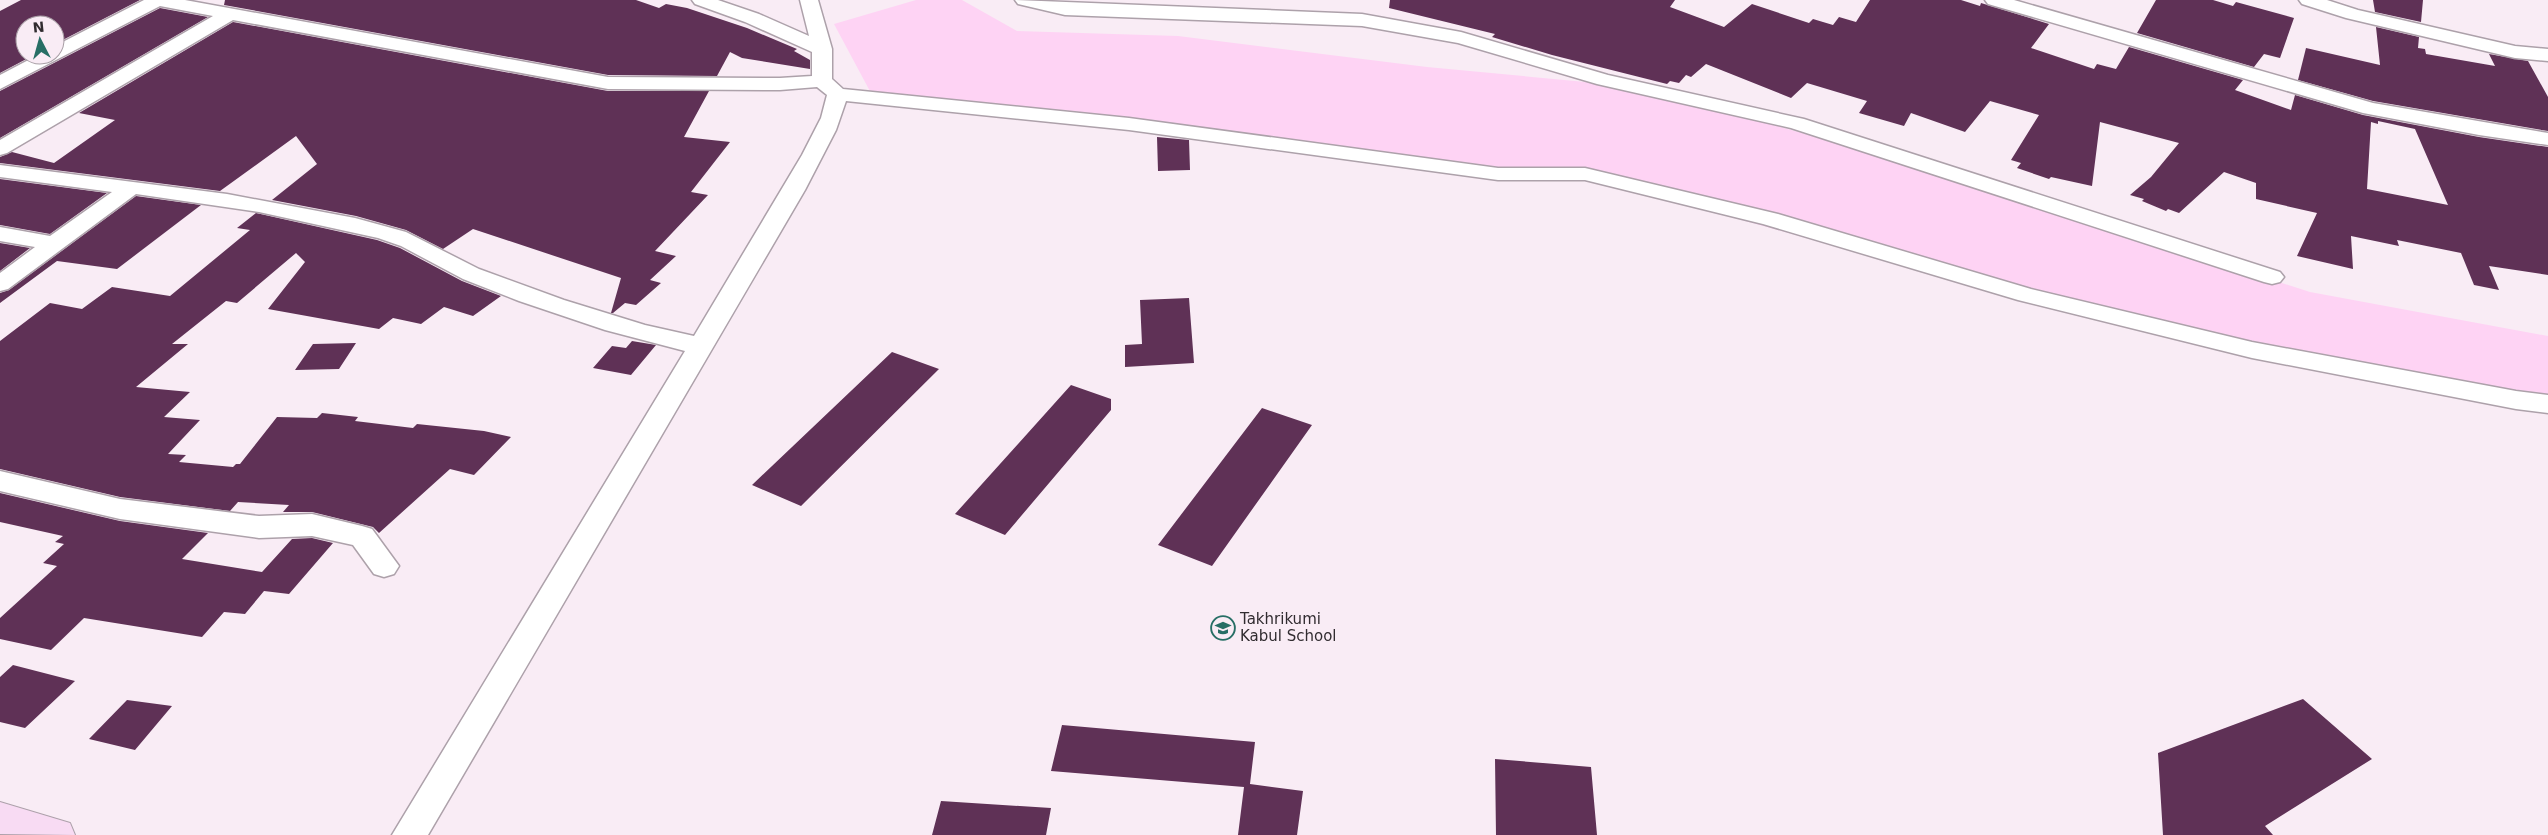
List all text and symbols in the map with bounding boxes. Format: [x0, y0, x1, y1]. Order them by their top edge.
north arrow [15, 15, 65, 65]
text: N [32, 19, 45, 36]
place label: Takhrikumi Kabul School [1239, 610, 1337, 645]
school or university icon: Takhrikumi Kabul School [1210, 615, 1236, 641]

